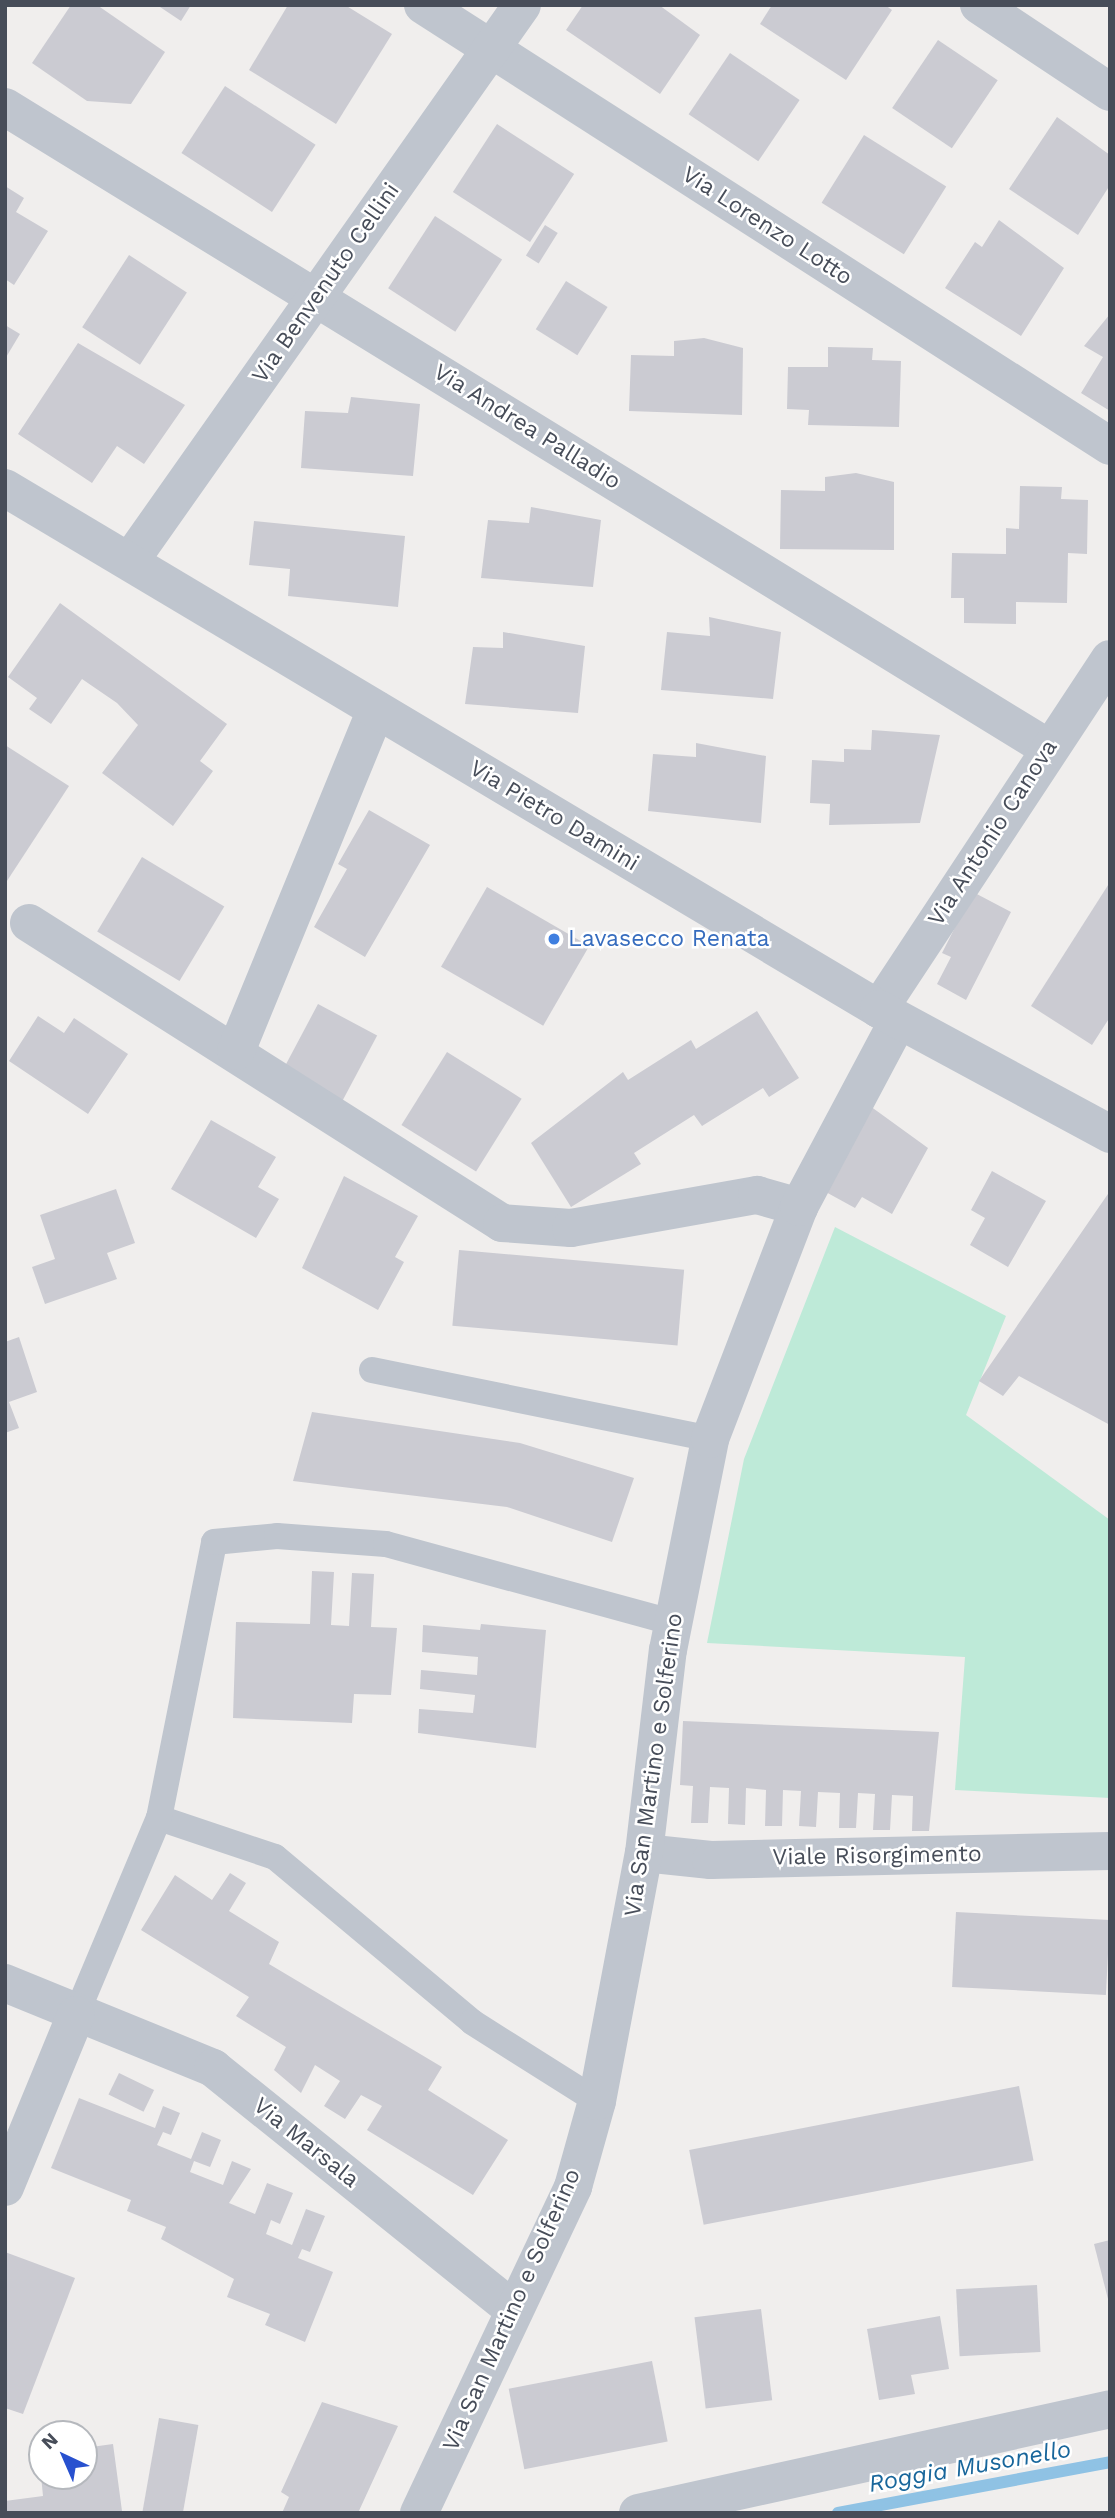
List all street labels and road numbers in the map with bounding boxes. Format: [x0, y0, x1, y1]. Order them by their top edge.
street label: Via Lorenzo Lotto [676, 161, 858, 291]
street label: Via Benvenuto Cellini [246, 177, 406, 389]
street label: Via Andrea Palladio [428, 358, 626, 496]
street label: Via Antonio Canova [922, 734, 1064, 932]
street label: Via Pietro Damini [464, 754, 644, 878]
street label: Via San Martino e Solferino [619, 1611, 689, 1919]
street label: Viale Risorgimento [772, 1840, 982, 1872]
street label: Via Marsala [247, 2092, 365, 2194]
street label: Via San Martino e Solferino [437, 2164, 587, 2456]

